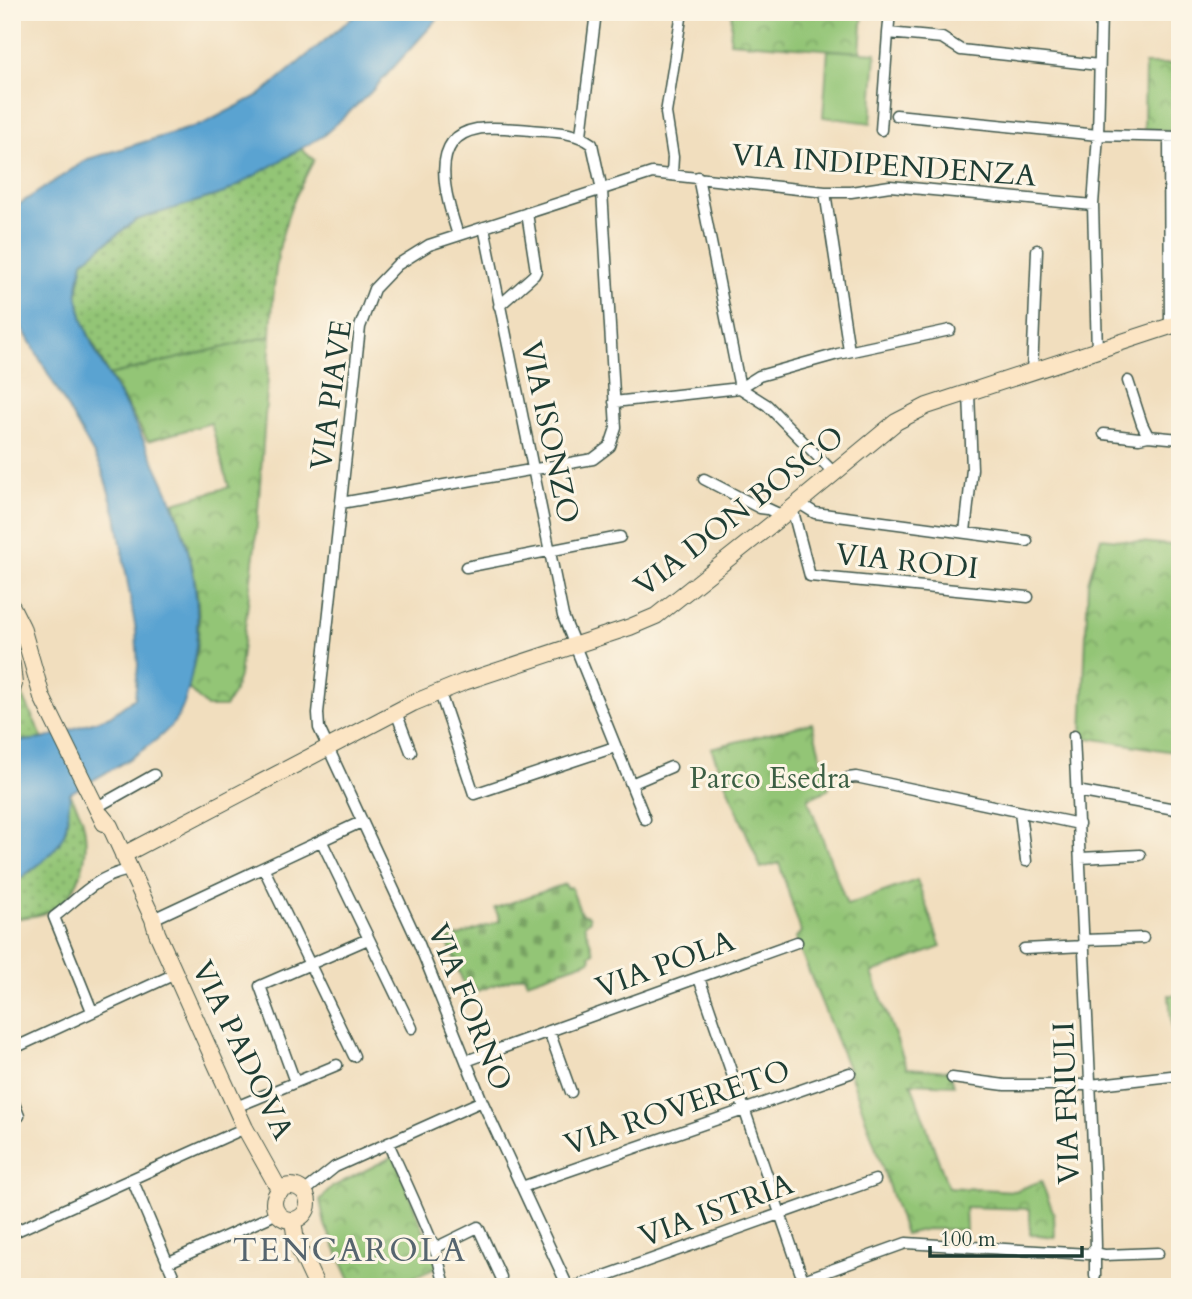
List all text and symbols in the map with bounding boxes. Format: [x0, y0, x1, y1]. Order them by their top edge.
street label: VIA INDIPENDENZA [730, 134, 1038, 197]
street label: VIA PIAVE [301, 317, 362, 473]
street label: VIA ISONZO [510, 337, 589, 527]
street label: VIA DON BOSCO [626, 416, 853, 606]
street label: VIA RODI [834, 534, 980, 589]
park label: Parco Esedra [689, 758, 851, 799]
street label: VIA FORNO [417, 917, 522, 1097]
street label: VIA POLA [590, 920, 741, 1009]
street label: VIA PADOVA [182, 954, 304, 1147]
street label: VIA FRIULI [1043, 1021, 1090, 1185]
street label: VIA ROVERETO [559, 1050, 796, 1165]
street label: VIA ISTRIA [633, 1163, 800, 1257]
scale bar [930, 1215, 1082, 1259]
text: 100 m [940, 1225, 996, 1254]
district label: TENCAROLA [233, 1228, 467, 1273]

